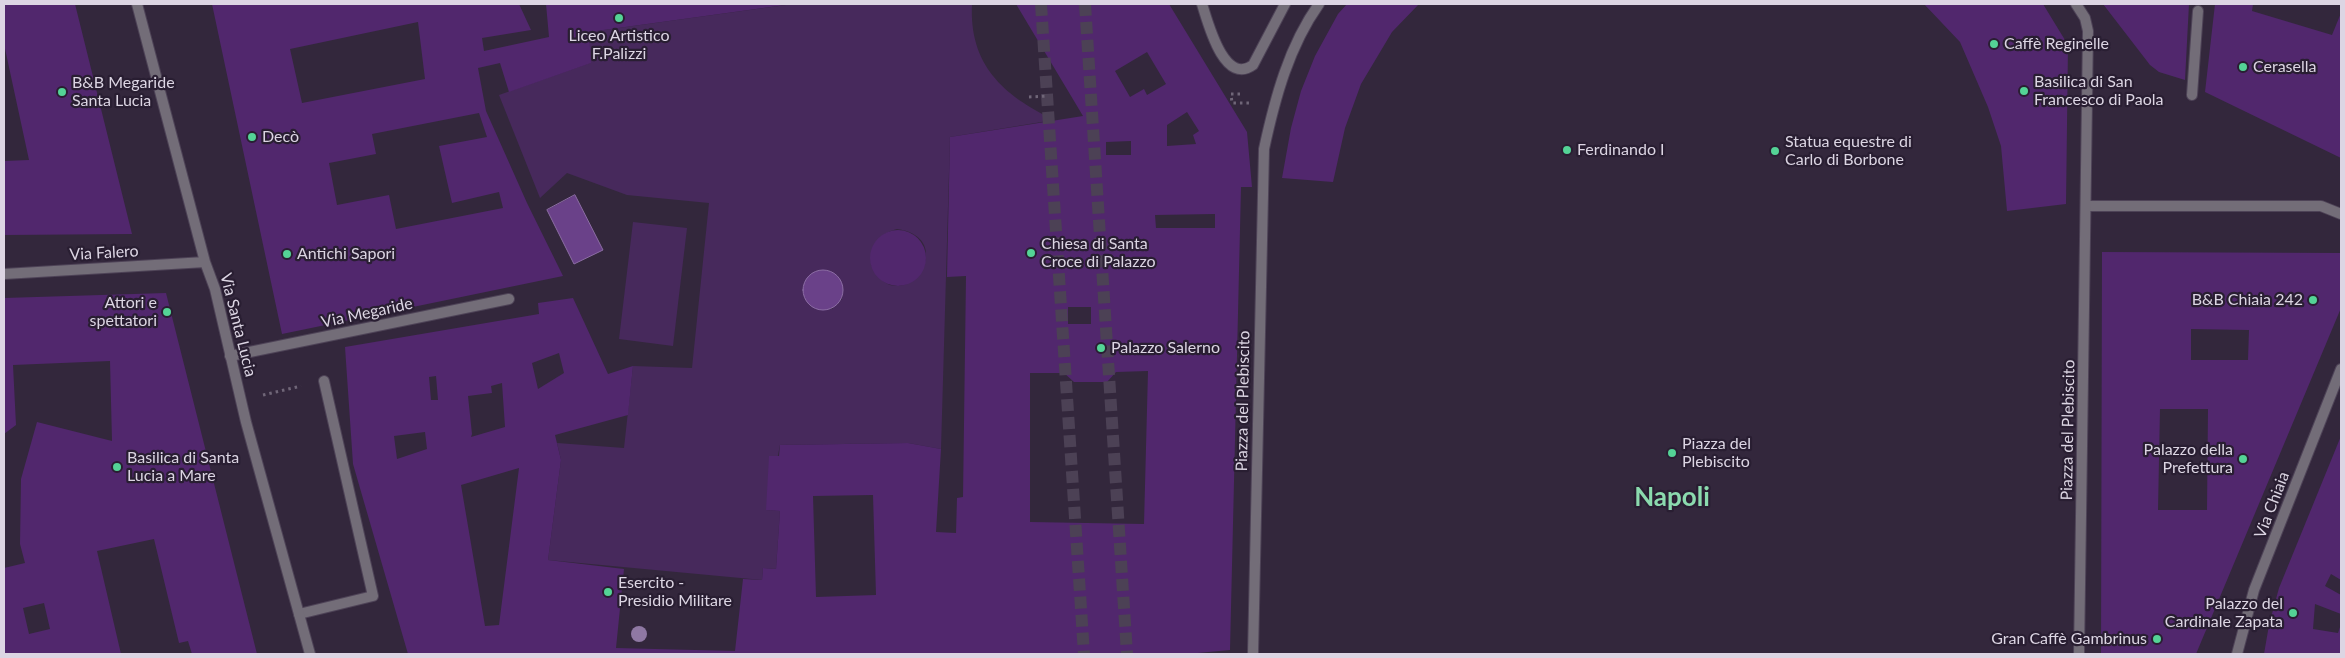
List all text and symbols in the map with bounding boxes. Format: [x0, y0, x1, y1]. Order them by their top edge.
marker: Liceo Artistico F.Palizzi [613, 12, 625, 24]
place label: Liceo Artistico F.Palizzi [569, 26, 669, 64]
place label: Caffè Reginelle [2004, 34, 2109, 54]
marker: Caffè Reginelle [1988, 38, 2000, 50]
place label: Cerasella [2253, 57, 2317, 77]
marker: Cerasella [2237, 61, 2249, 73]
place label: Basilica di San Francesco di Paola [2034, 72, 2163, 110]
place label: B&B Megaride Santa Lucia [72, 73, 175, 111]
marker: Basilica di San Francesco di Paola [2018, 85, 2030, 97]
marker: B&B Megaride Santa Lucia [56, 86, 68, 98]
place label: Decò [262, 127, 299, 147]
marker: Decò [246, 131, 258, 143]
place label: Statua equestre di Carlo di Borbone [1785, 132, 1912, 170]
place label: Ferdinando I [1577, 140, 1665, 160]
marker: Ferdinando I [1561, 144, 1573, 156]
marker: Statua equestre di Carlo di Borbone [1769, 145, 1781, 157]
place label: Chiesa di Santa Croce di Palazzo [1041, 234, 1156, 272]
street label: Via Falero [69, 242, 139, 264]
place label: Antichi Sapori [297, 244, 395, 264]
marker: Chiesa di Santa Croce di Palazzo [1025, 247, 1037, 259]
marker: Antichi Sapori [281, 248, 293, 260]
street label: Via Santa Lucia [216, 271, 260, 379]
place label: B&B Chiaia 242 [2192, 290, 2303, 310]
place label: Attori e spettatori [90, 293, 157, 331]
street label: Via Megaride [319, 294, 415, 332]
marker: B&B Chiaia 242 [2307, 294, 2319, 306]
marker: Attori e spettatori [161, 306, 173, 318]
street label: Piazza del Plebiscito [1232, 330, 1254, 472]
place label: Palazzo Salerno [1111, 338, 1220, 358]
marker: Palazzo Salerno [1095, 342, 1107, 354]
street label: Piazza del Plebiscito [2057, 359, 2079, 501]
place label: Piazza del Plebiscito [1682, 434, 1751, 472]
place label: Palazzo della Prefettura [2144, 440, 2233, 478]
marker: Piazza del Plebiscito [1666, 447, 1678, 459]
place label: Basilica di Santa Lucia a Mare [127, 448, 239, 486]
marker: Palazzo della Prefettura [2237, 453, 2249, 465]
marker: Basilica di Santa Lucia a Mare [111, 461, 123, 473]
street label: Via Chiaia [2251, 469, 2293, 541]
district label: Napoli [1634, 482, 1710, 514]
place label: Esercito - Presidio Militare [618, 573, 732, 611]
marker: Esercito - Presidio Militare [602, 586, 614, 598]
place label: Palazzo del Cardinale Zapata [2165, 594, 2283, 632]
marker: Palazzo del Cardinale Zapata [2287, 607, 2299, 619]
place label: Gran Caffè Gambrinus [1991, 629, 2147, 649]
marker: Gran Caffè Gambrinus [2151, 633, 2163, 645]

